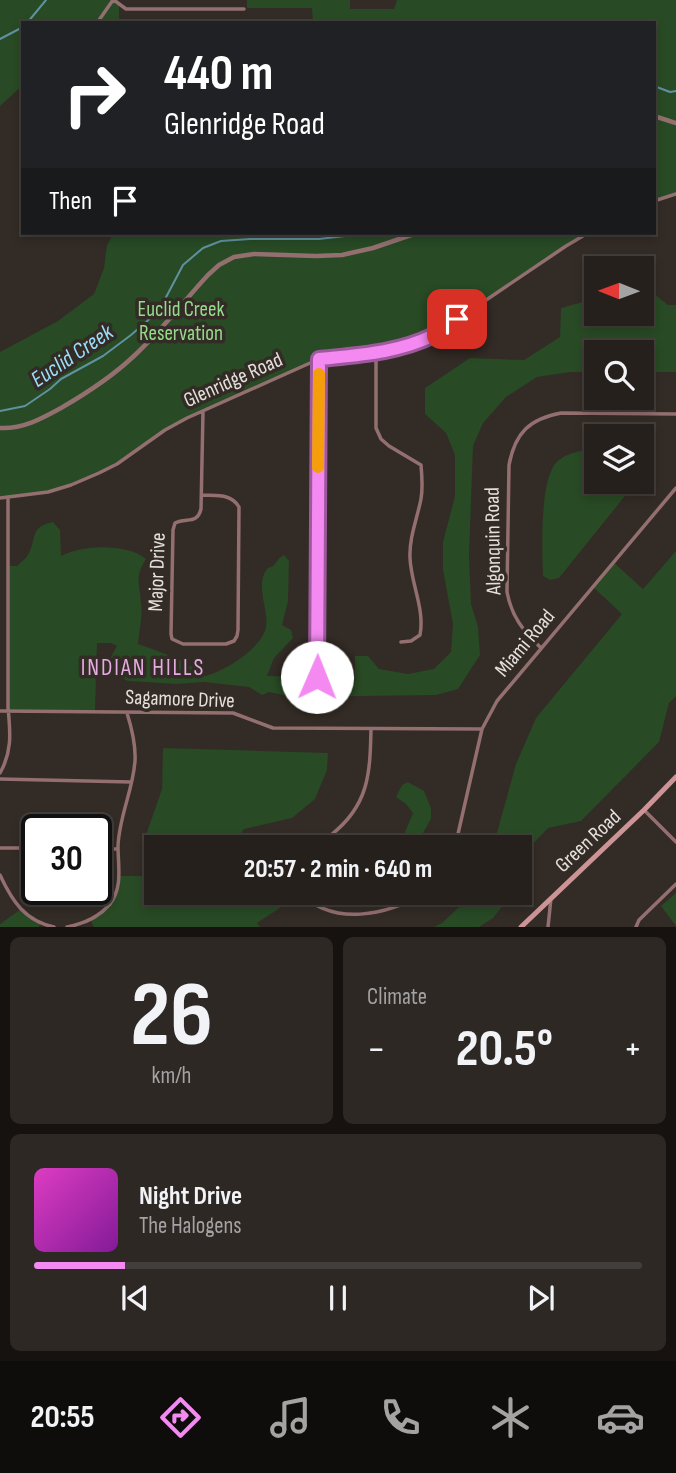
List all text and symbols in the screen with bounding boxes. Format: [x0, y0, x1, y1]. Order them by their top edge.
text: 440 m [164, 45, 273, 104]
icon: right [49, 49, 140, 140]
text: Glenridge Road [164, 105, 325, 144]
icon: arrive [106, 182, 144, 220]
text: Then [49, 186, 92, 217]
north arrow [584, 256, 654, 326]
map controls [584, 256, 654, 494]
pin [427, 289, 487, 349]
park label: Euclid Creek Reservation [138, 297, 224, 346]
icon: arrive [438, 300, 476, 338]
water label: Euclid Creek [26, 318, 120, 394]
button: search [584, 340, 654, 410]
street label: Glenridge Road [180, 347, 286, 413]
button: layers [584, 424, 654, 494]
street label: Algonquin Road [480, 487, 506, 596]
street label: Major Drive [143, 532, 171, 612]
street label: Miami Road [490, 604, 560, 682]
position arrow [280, 640, 354, 714]
district label: INDIAN HILLS [81, 654, 205, 682]
street label: Sagamore Drive [125, 685, 235, 713]
street label: Green Road [550, 804, 626, 878]
speed limit sign: 30 [21, 814, 112, 905]
text: 20:57 · 2 min · 640 m [244, 854, 432, 885]
text: 26 [130, 962, 213, 1071]
text: Climate [367, 983, 427, 1011]
text: 20.5° [456, 1018, 553, 1081]
text: − [367, 1027, 386, 1072]
text: + [623, 1027, 642, 1072]
text: km/h [152, 1062, 191, 1090]
text: Night Drive [139, 1181, 242, 1212]
text: The Halogens [139, 1212, 242, 1240]
icon: previous [116, 1279, 154, 1317]
icon: pause [319, 1279, 357, 1317]
icon: next [522, 1279, 560, 1317]
icon: directions [156, 1393, 205, 1442]
icon: music [266, 1393, 315, 1442]
icon: phone [376, 1393, 425, 1442]
icon: climate [486, 1393, 535, 1442]
icon: car [596, 1393, 645, 1442]
text: 20:55 [31, 1398, 95, 1437]

